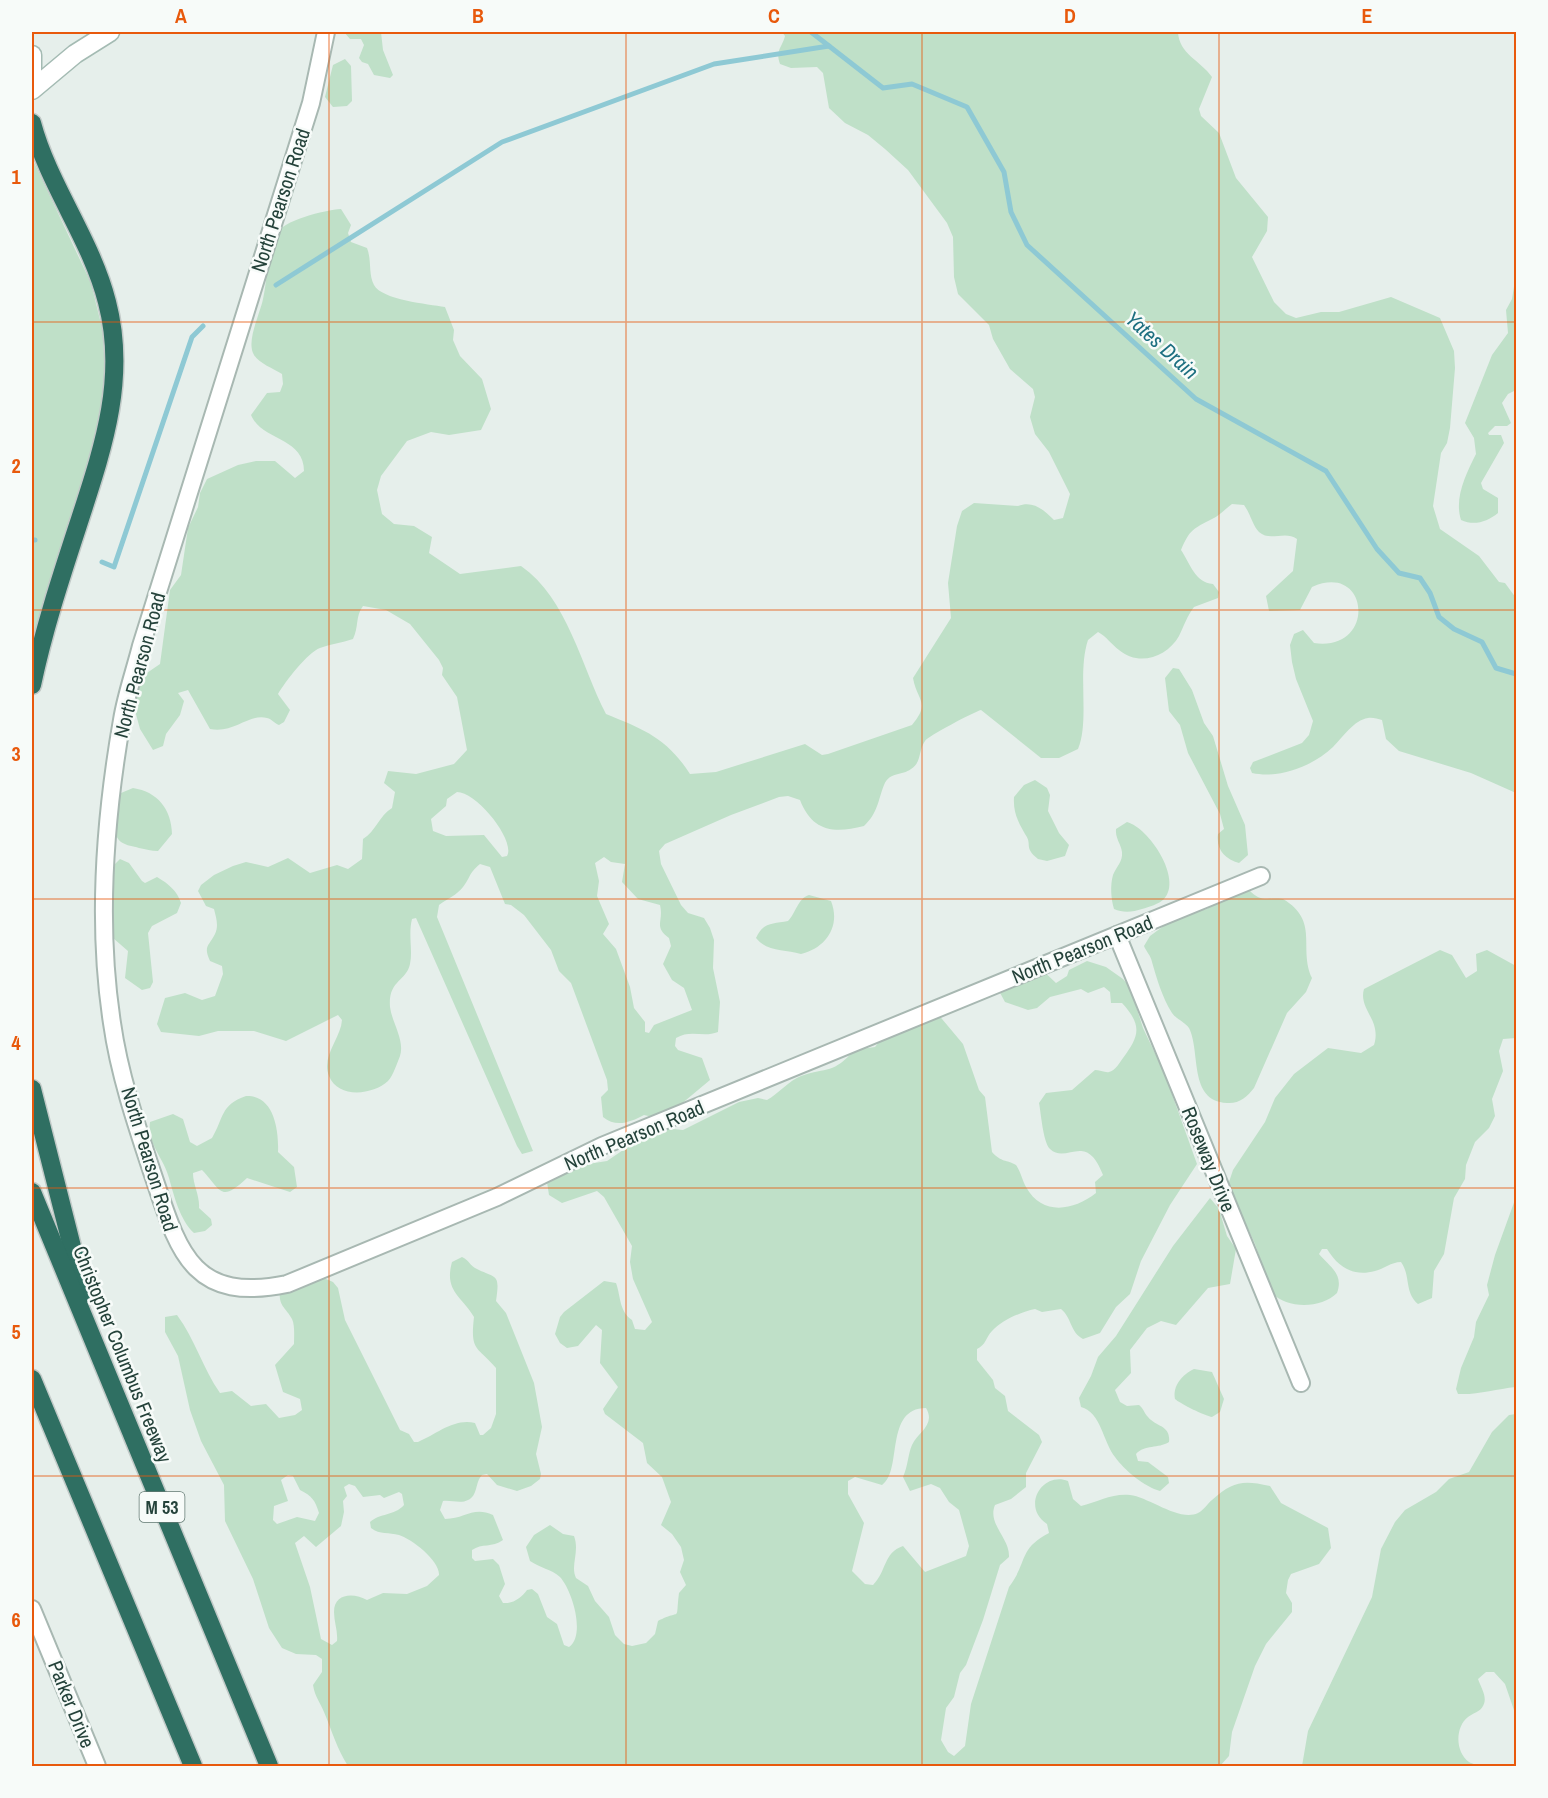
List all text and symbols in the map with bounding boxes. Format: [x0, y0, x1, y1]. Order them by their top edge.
text: A [175, 2, 187, 29]
text: B [472, 2, 484, 29]
text: C [768, 2, 780, 29]
text: D [1064, 2, 1076, 29]
text: E [1362, 2, 1373, 29]
street label: North Pearson Road [244, 125, 316, 275]
text: 1 [11, 163, 21, 190]
water label: Yates Drain [1119, 304, 1205, 386]
text: 2 [11, 452, 21, 479]
street label: North Pearson Road [107, 589, 171, 741]
text: 3 [11, 740, 21, 767]
street label: North Pearson Road [1008, 908, 1156, 990]
text: 4 [11, 1029, 21, 1056]
street label: North Pearson Road [115, 1084, 185, 1234]
street label: North Pearson Road [560, 1093, 708, 1177]
street label: Roseway Drive [1176, 1102, 1242, 1216]
street label: Christopher Columbus Freeway [67, 1242, 179, 1467]
text: 5 [11, 1318, 21, 1345]
road number: M 53 [140, 1492, 184, 1522]
text: 6 [11, 1606, 21, 1633]
street label: Parker Drive [42, 1656, 102, 1752]

